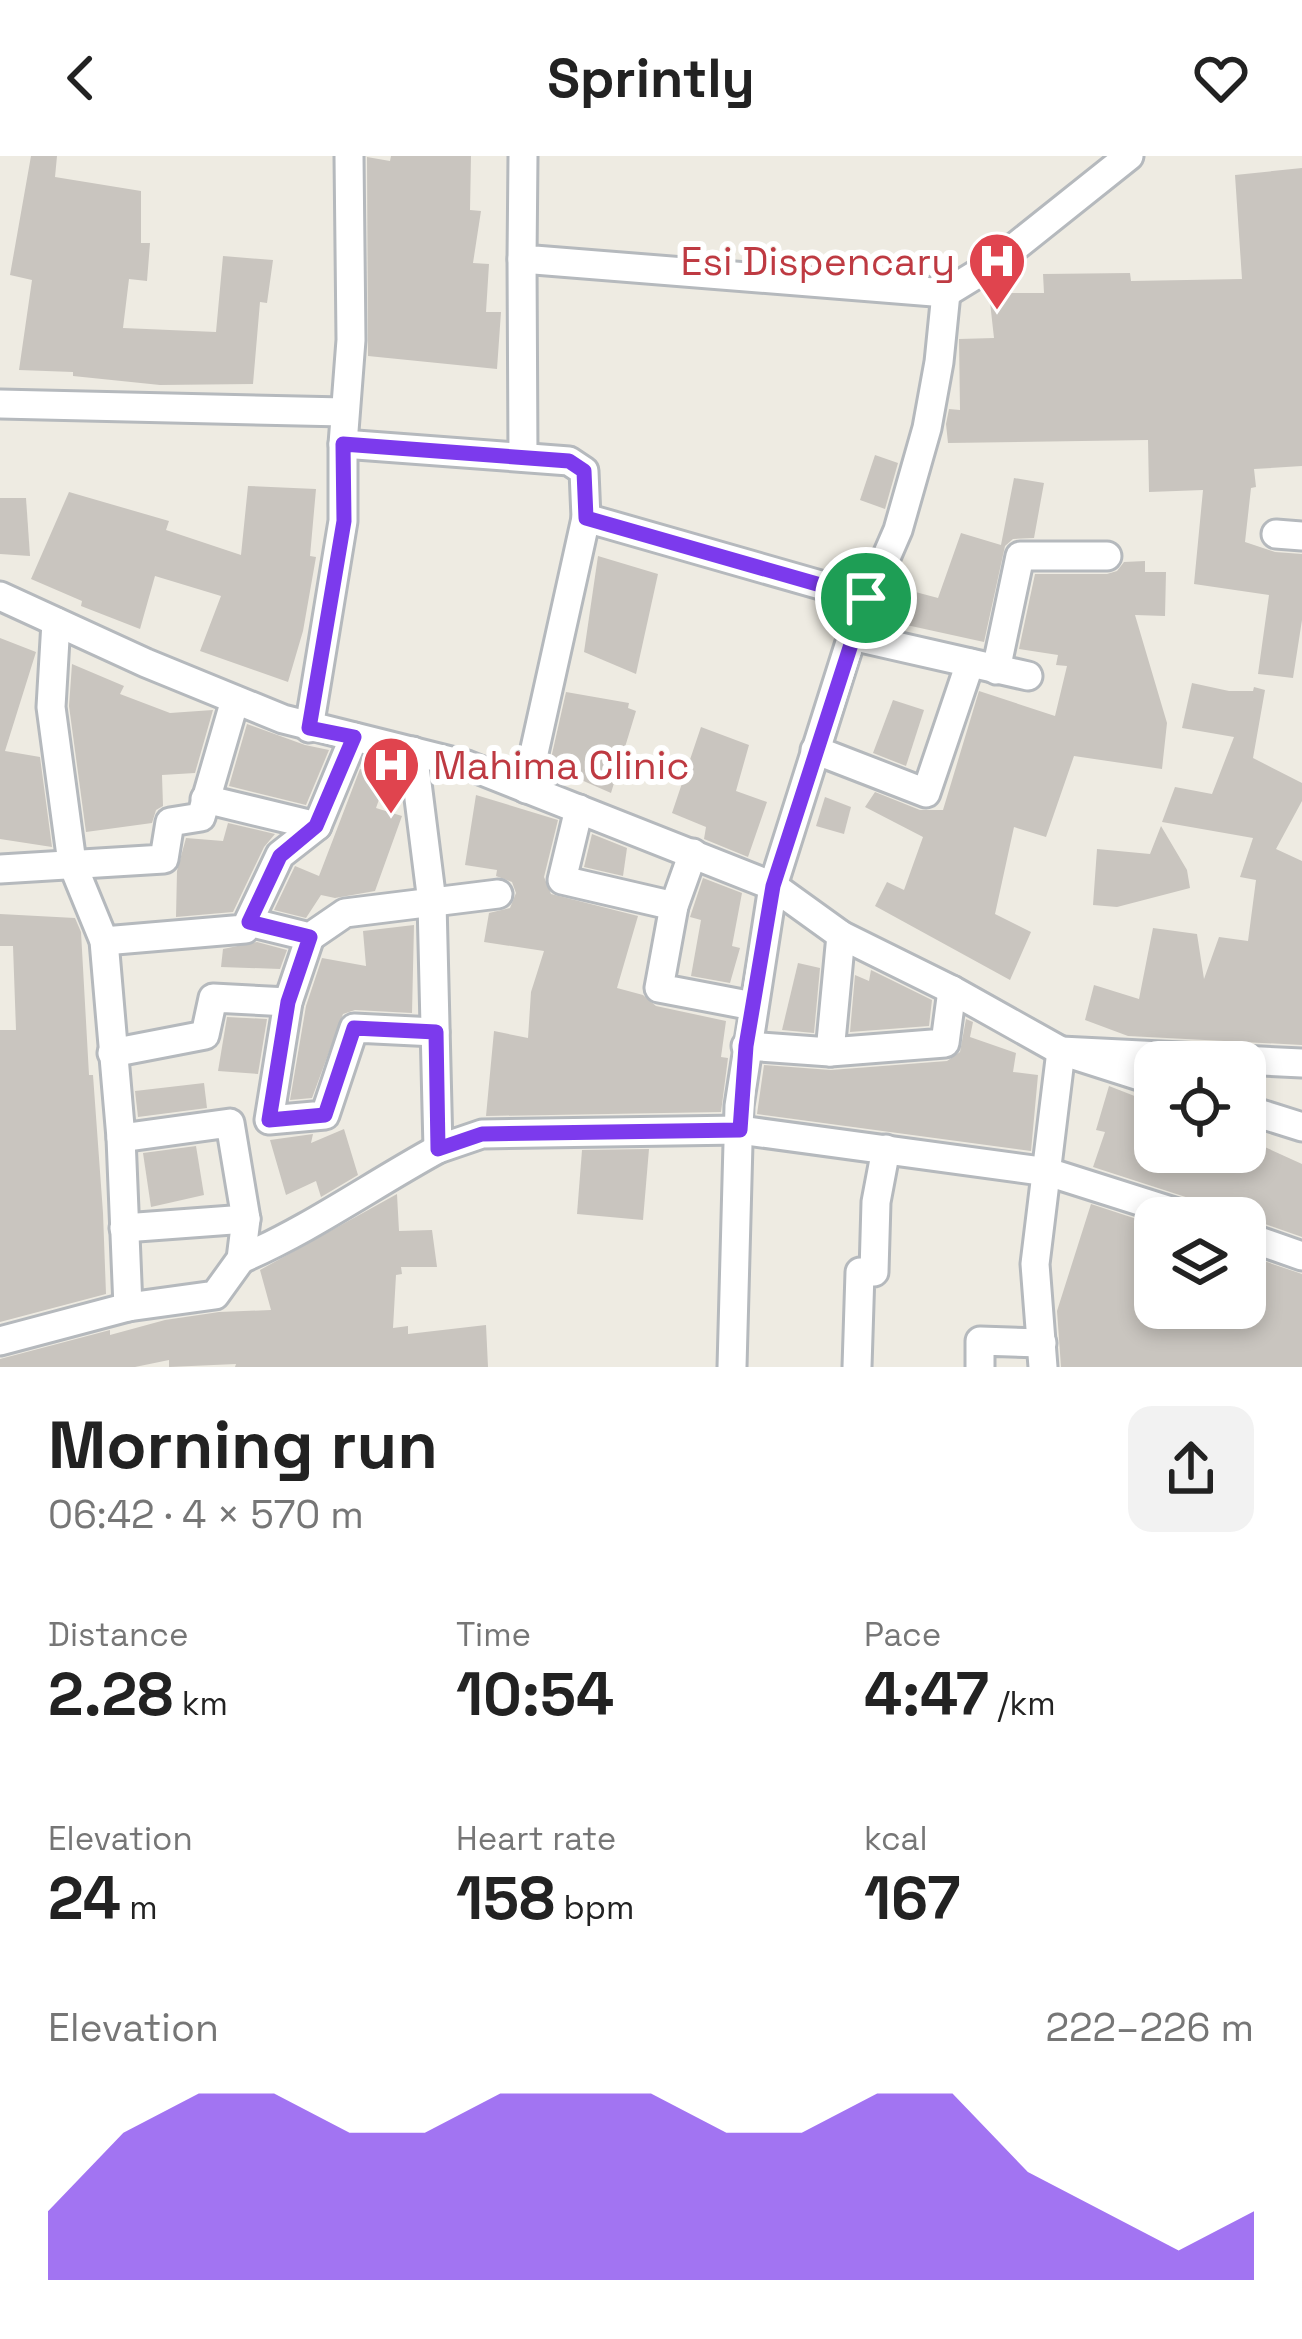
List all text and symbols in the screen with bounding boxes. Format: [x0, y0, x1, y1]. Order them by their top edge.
text: Sprintly [547, 44, 755, 113]
icon: back [48, 45, 114, 111]
icon: heart [1188, 45, 1254, 111]
hospital icon: Esi Dispencary [966, 230, 1028, 312]
place label: Esi Dispencary [681, 237, 955, 286]
pin [815, 547, 917, 649]
icon: arrive [833, 565, 899, 631]
hospital icon: Mahima Clinic [360, 734, 422, 816]
place label: Mahima Clinic [433, 741, 690, 790]
map controls [1134, 1041, 1266, 1329]
button: locate [1134, 1041, 1266, 1173]
button: layers [1134, 1197, 1266, 1329]
text: Morning run [48, 1403, 438, 1487]
button: share [1128, 1406, 1254, 1532]
text: 06:42 · 4 × 570 m [48, 1490, 364, 1539]
text: Distance [48, 1614, 189, 1656]
text: Time [456, 1614, 531, 1656]
text: Pace [864, 1614, 941, 1656]
text: 2.28 [48, 1656, 173, 1733]
text: 10:54 [456, 1656, 614, 1733]
text: 4:47 [864, 1656, 989, 1733]
text: km [173, 1683, 228, 1725]
text: /km [989, 1683, 1056, 1725]
text: Elevation [48, 1818, 193, 1860]
text: Heart rate [456, 1818, 616, 1860]
text: kcal [864, 1818, 928, 1860]
text: 24 [48, 1860, 121, 1937]
text: 158 [456, 1860, 555, 1937]
text: 167 [864, 1860, 960, 1937]
text: m [121, 1887, 158, 1929]
text: bpm [555, 1887, 635, 1929]
text: Elevation [48, 2003, 219, 2052]
text: 222–226 m [1046, 2003, 1254, 2052]

